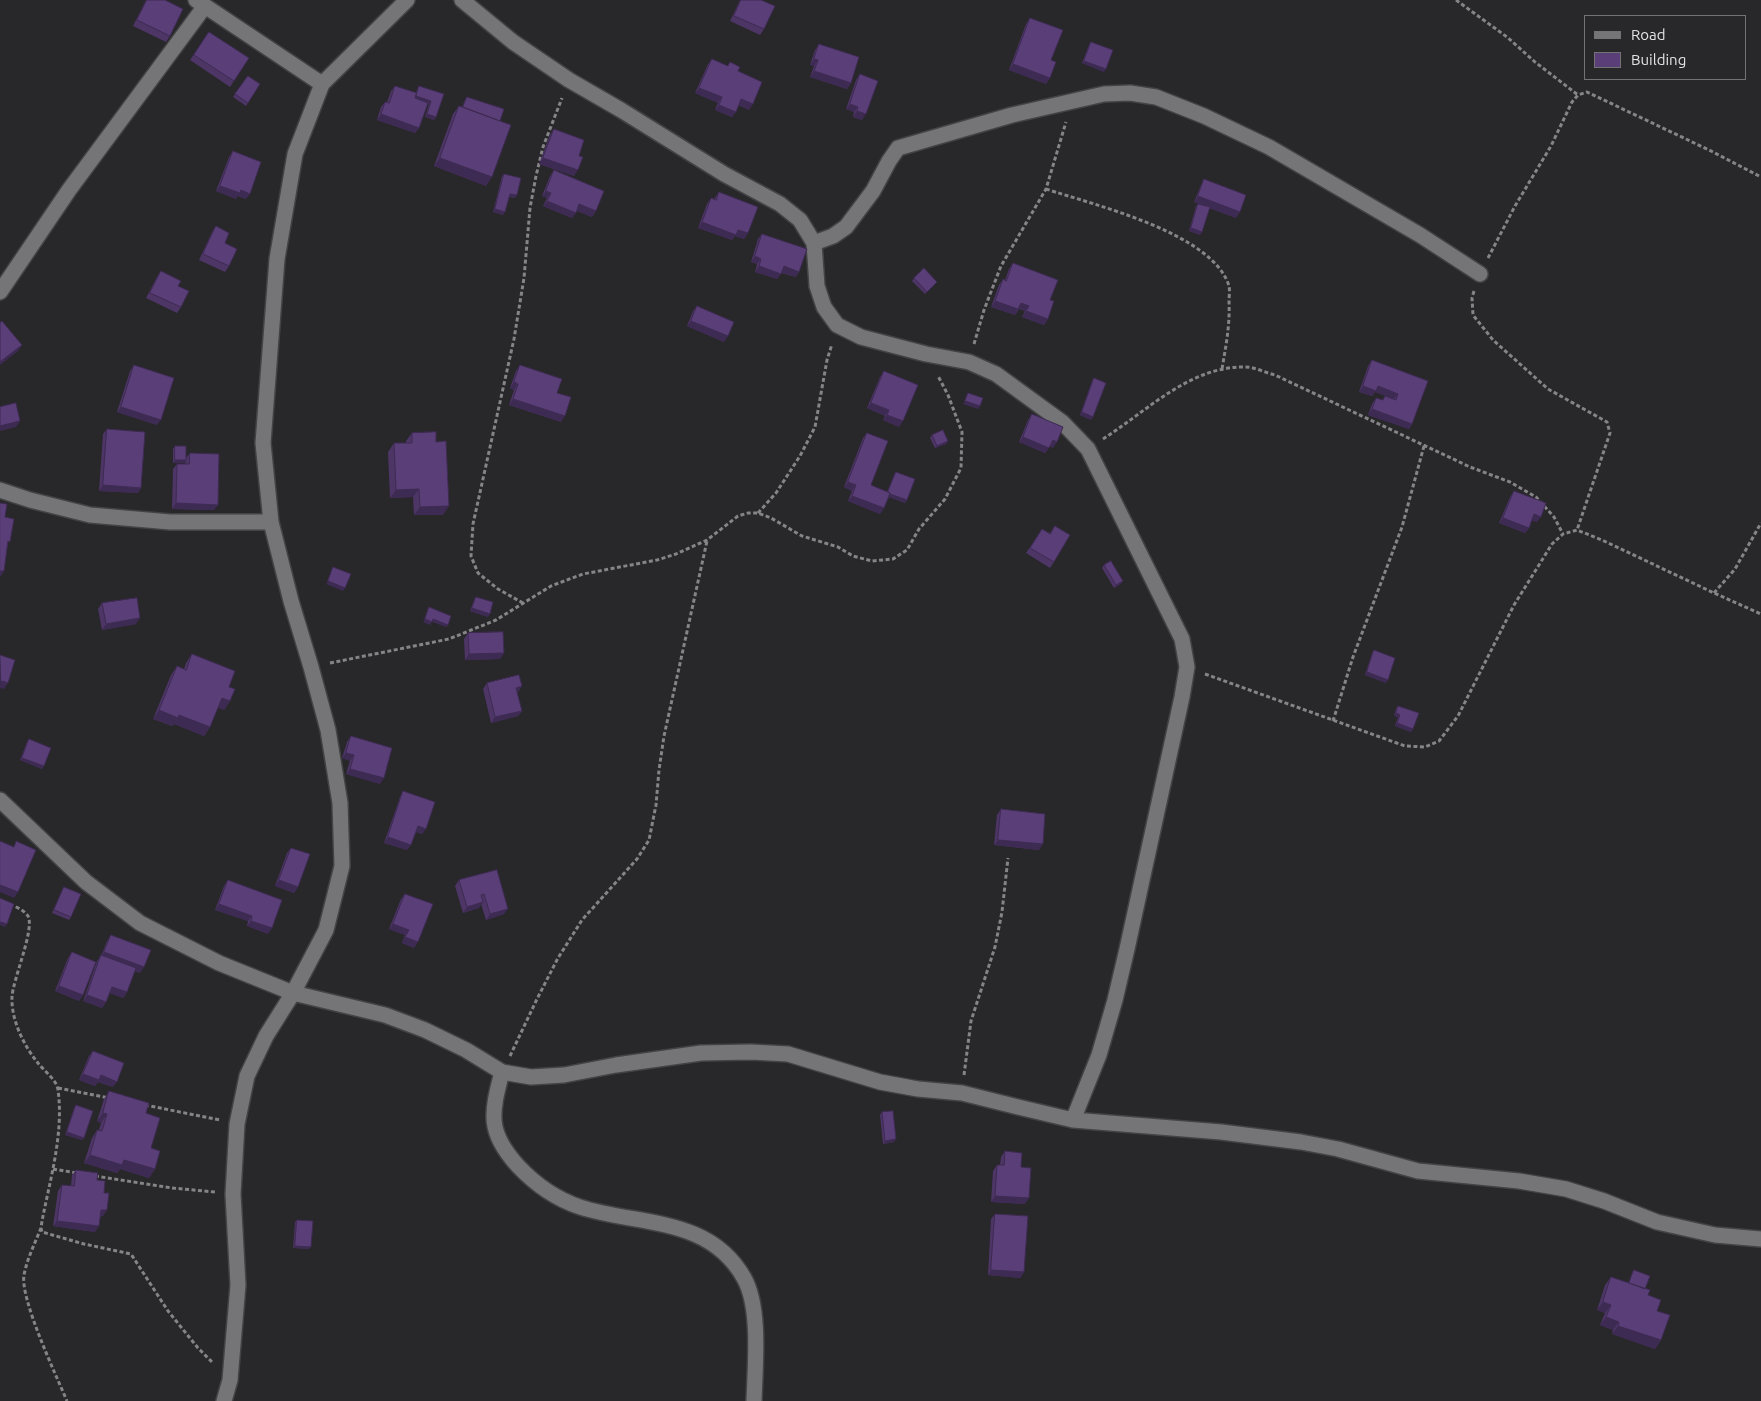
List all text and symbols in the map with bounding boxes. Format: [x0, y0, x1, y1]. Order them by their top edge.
legend [1584, 15, 1746, 80]
text: Road [1631, 26, 1666, 43]
text: Building [1631, 51, 1686, 68]

